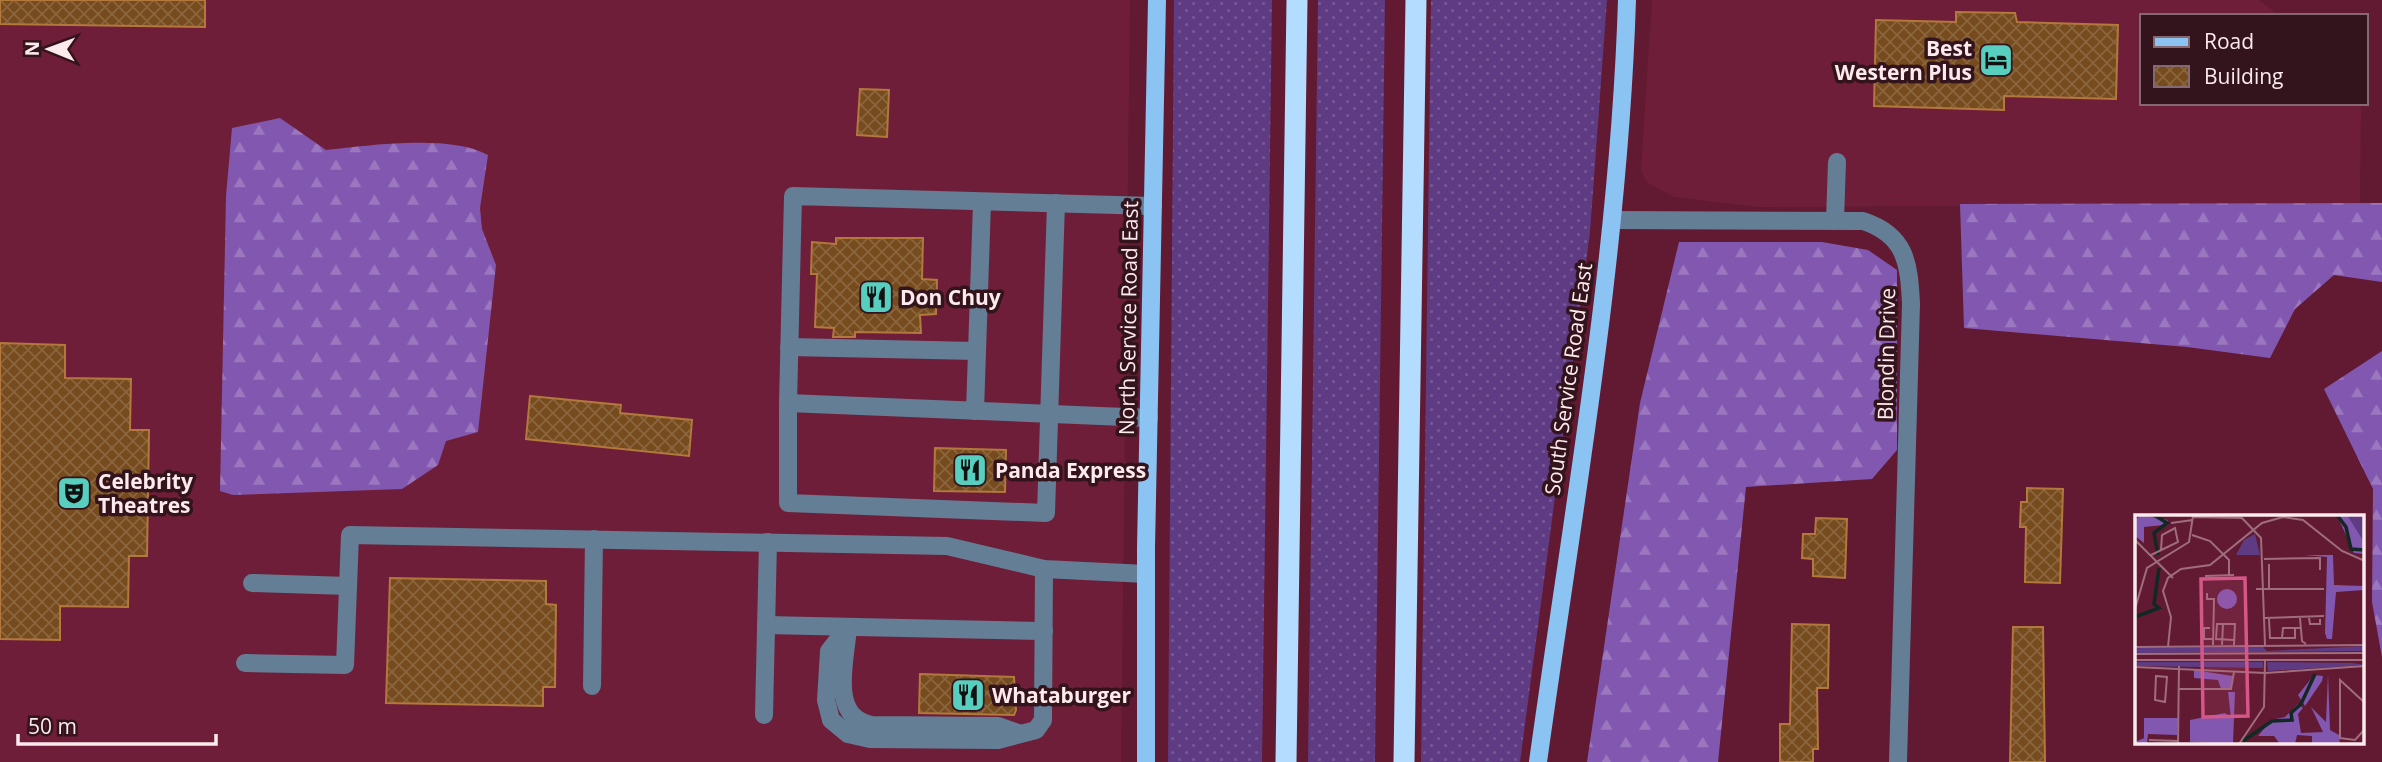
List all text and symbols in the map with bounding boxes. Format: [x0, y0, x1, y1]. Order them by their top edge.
north arrow [14, 14, 84, 84]
legend [2140, 14, 2368, 105]
text: Road [2204, 27, 2254, 55]
place label: Best Western Plus [1835, 34, 1972, 86]
text: N [19, 41, 45, 57]
hotel icon: Best Western Plus [1977, 41, 2015, 79]
text: Building [2204, 62, 2283, 90]
street label: North Service Road East [1112, 201, 1144, 435]
street label: South Service Road East [1538, 261, 1598, 497]
restaurant icon: Don Chuy [857, 278, 895, 316]
place label: Don Chuy [900, 283, 1001, 311]
street label: Blondin Drive [1871, 288, 1901, 420]
restaurant icon: Panda Express [951, 451, 989, 489]
place label: Panda Express [995, 456, 1146, 484]
place label: Celebrity Theatres [98, 467, 193, 519]
theatre icon: Celebrity Theatres [55, 474, 93, 512]
inset map [2135, 515, 2364, 744]
restaurant icon: Whataburger [949, 676, 987, 714]
place label: Whataburger [992, 681, 1131, 709]
scale bar [18, 702, 215, 746]
text: 50 m [28, 712, 77, 740]

